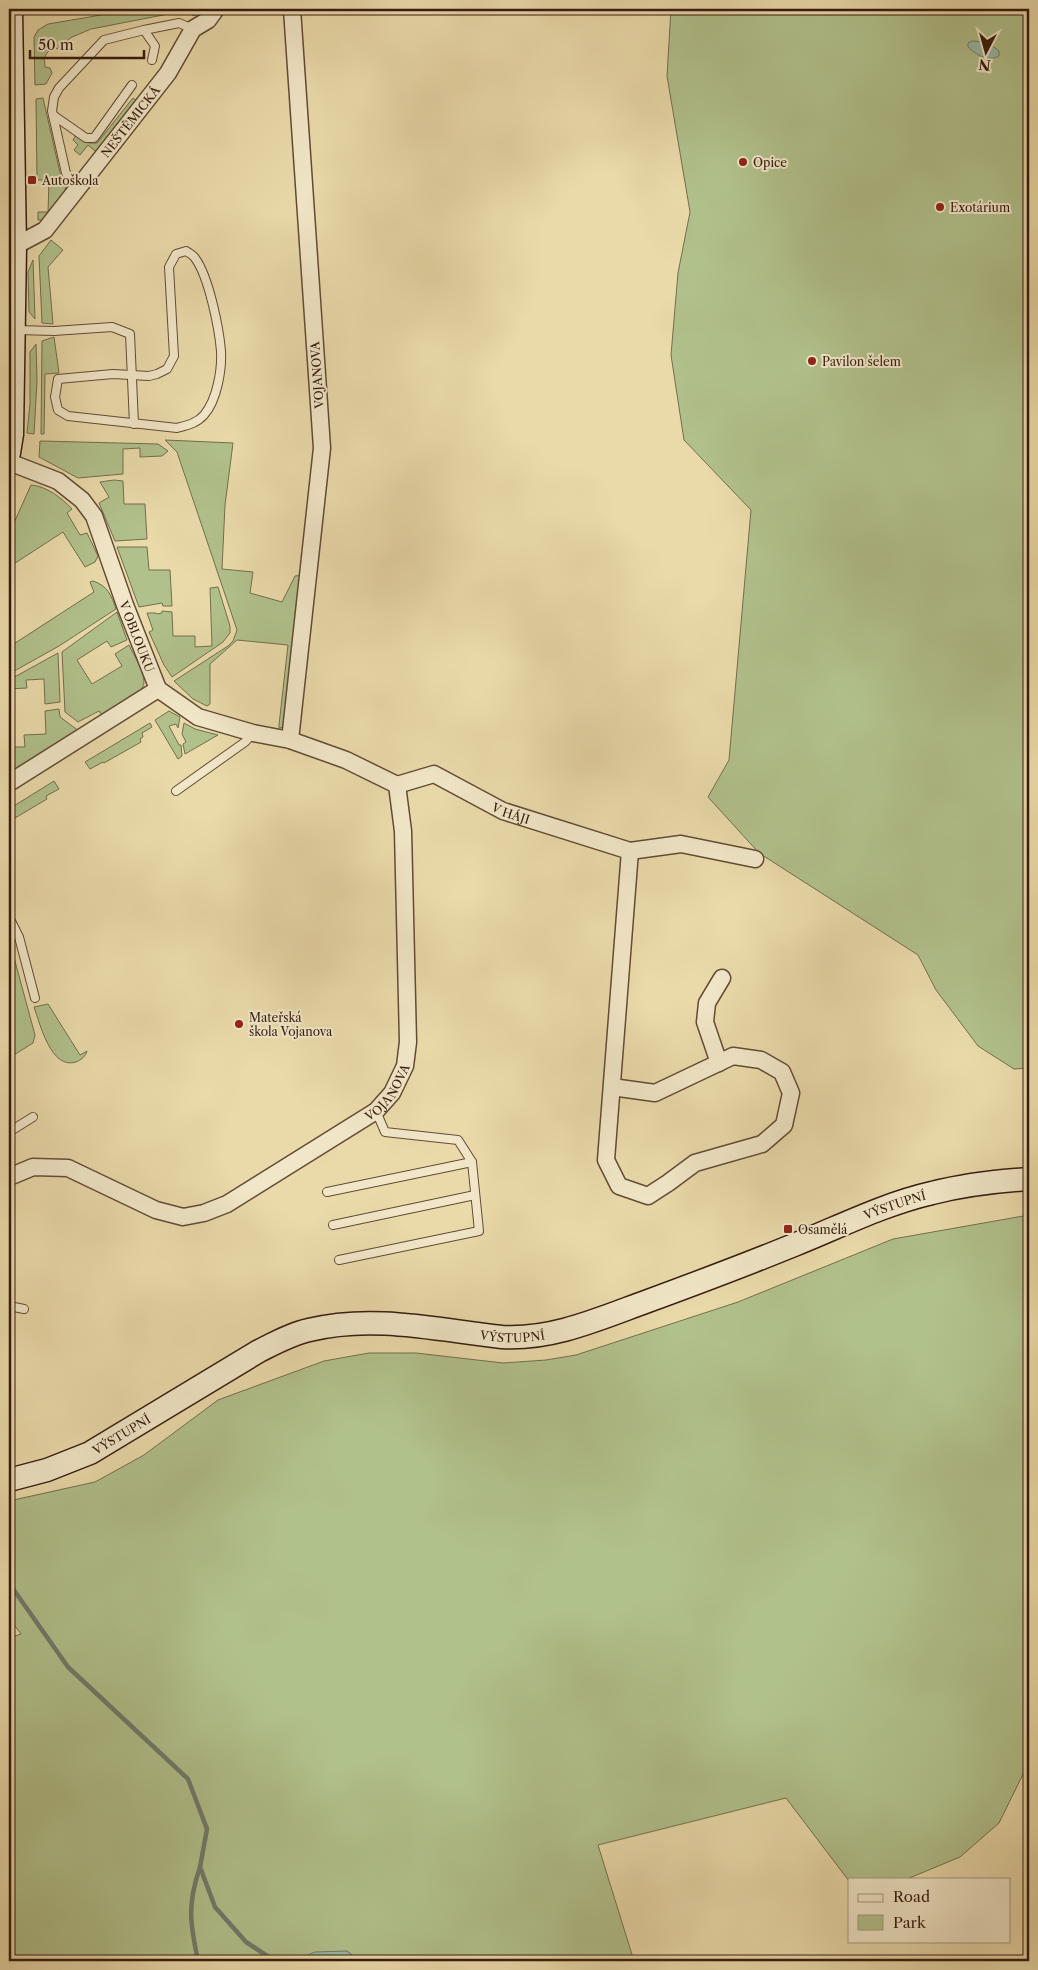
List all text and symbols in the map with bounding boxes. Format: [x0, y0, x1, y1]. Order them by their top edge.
scale bar [30, 28, 144, 60]
north arrow [960, 28, 1010, 78]
text: 50 m [38, 35, 74, 54]
text: N [978, 55, 992, 75]
street label: NEŠTĚMICKÁ [97, 81, 163, 160]
place label: Opice [753, 155, 787, 170]
marker: Opice [737, 156, 749, 168]
place label: Autoškola [41, 173, 99, 188]
marker: Autoškola [26, 174, 38, 186]
place label: Exotárium [950, 200, 1010, 215]
marker: Exotárium [934, 201, 946, 213]
street label: VOJANOVA [307, 340, 327, 410]
place label: Pavilon šelem [822, 354, 901, 369]
marker: Pavilon šelem [806, 355, 818, 367]
street label: V OBLOUKU [116, 598, 158, 674]
street label: V HÁJI [488, 798, 532, 827]
place label: Mateřská škola Vojanova [249, 1010, 333, 1039]
marker: Mateřská škola Vojanova [233, 1018, 245, 1030]
street label: VOJANOVA [361, 1060, 413, 1124]
street label: VÝSTUPNÍ [860, 1186, 927, 1223]
place label: Osamělá [798, 1222, 848, 1237]
marker: Osamělá [782, 1223, 794, 1235]
street label: VÝSTUPNÍ [478, 1326, 546, 1345]
street label: VÝSTUPNÍ [89, 1410, 153, 1458]
legend [848, 1878, 1010, 1942]
text: Road [893, 1887, 930, 1906]
text: Park [893, 1913, 927, 1932]

